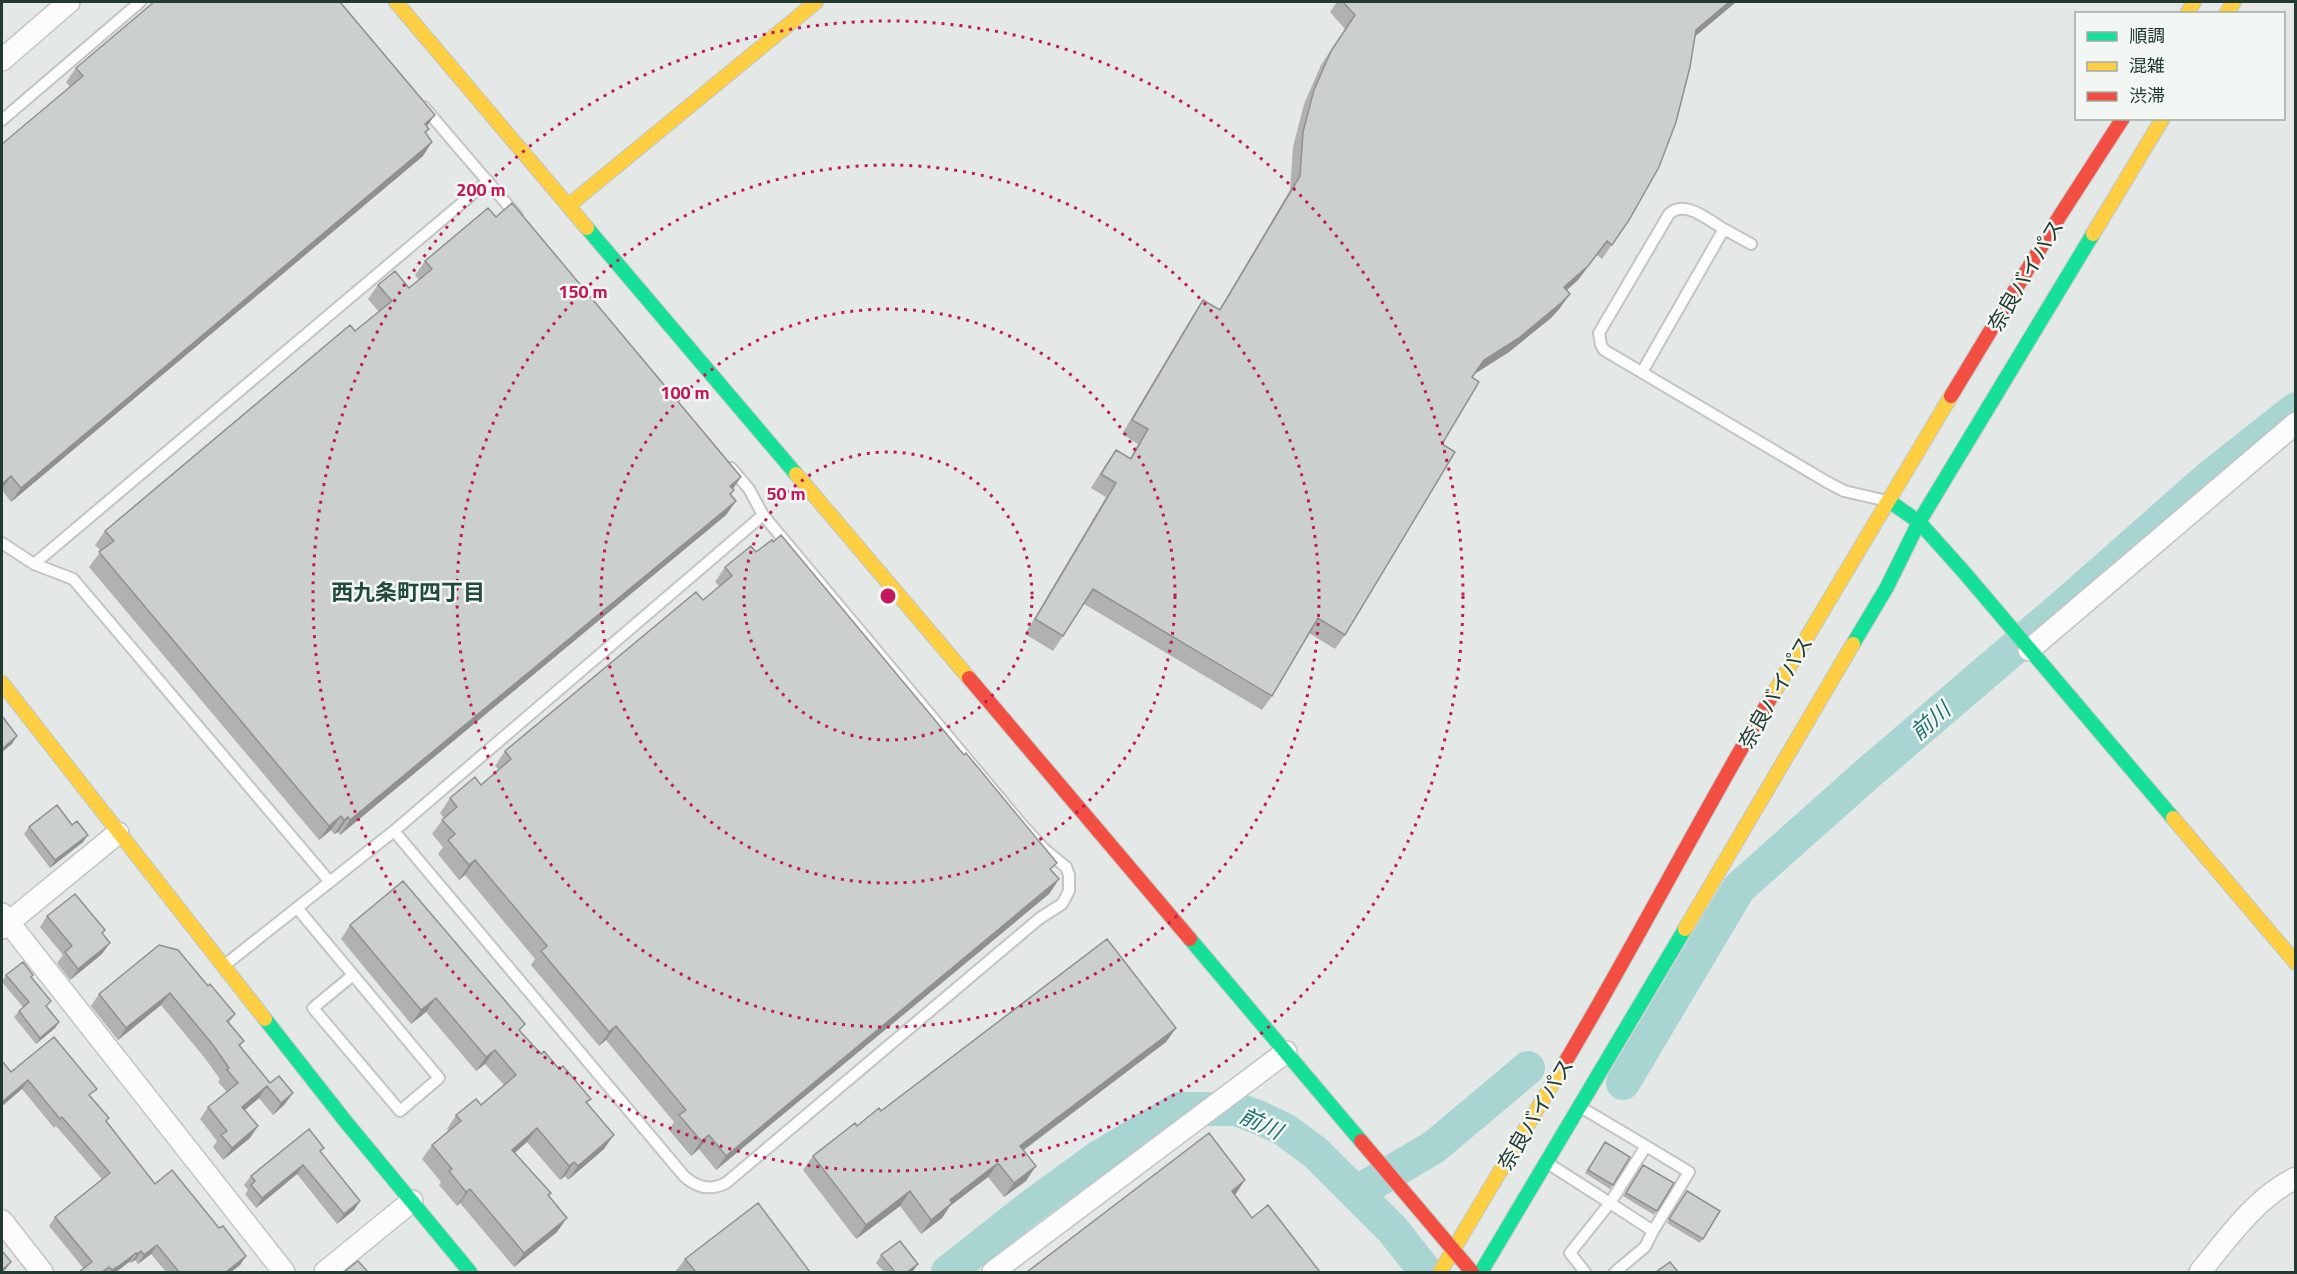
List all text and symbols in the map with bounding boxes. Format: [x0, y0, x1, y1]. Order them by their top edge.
legend [2075, 12, 2285, 120]
text: 順調 [2129, 22, 2165, 49]
text: 混雑 [2129, 52, 2165, 79]
text: 渋滞 [2129, 82, 2165, 109]
text: 200 m [456, 176, 506, 203]
street label: 奈良バイパス [1979, 213, 2071, 337]
text: 150 m [558, 278, 608, 305]
text: 100 m [660, 379, 710, 406]
text: 50 m [766, 480, 806, 507]
district label: 西九条町四丁目 [331, 575, 485, 609]
centre of rings [878, 586, 898, 606]
street label: 奈良バイパス [1730, 630, 1820, 754]
water label: 前川 [1902, 692, 1959, 748]
street label: 奈良バイパス [1489, 1052, 1581, 1176]
water label: 前川 [1234, 1098, 1290, 1149]

